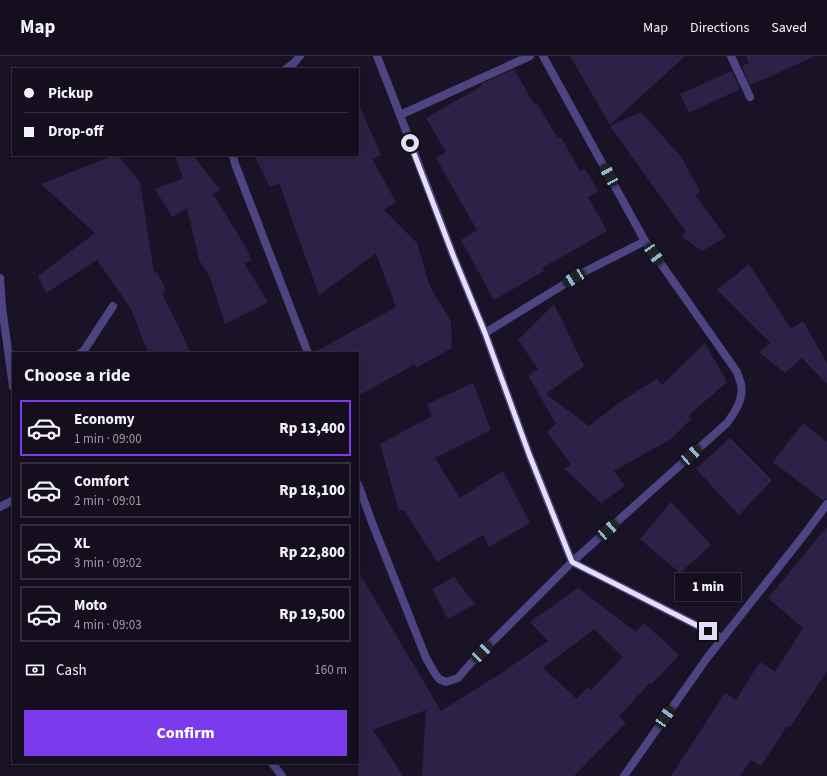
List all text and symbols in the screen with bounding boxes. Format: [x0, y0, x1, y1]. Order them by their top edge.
text: Map [20, 14, 55, 41]
text: Map [643, 18, 668, 38]
text: Directions [690, 18, 749, 38]
text: Saved [771, 18, 807, 38]
text: Pickup [48, 83, 93, 104]
text: Drop-off [48, 121, 103, 142]
route start [401, 134, 419, 152]
car [598, 162, 620, 188]
car [642, 241, 666, 267]
car [561, 267, 587, 289]
text: Choose a ride [24, 363, 130, 388]
text: Economy [74, 409, 135, 430]
icon: car [26, 410, 62, 446]
text: Rp 13,400 [279, 418, 345, 439]
text: 1 min · 09:00 [74, 430, 142, 448]
car [678, 443, 704, 467]
text: Comfort [74, 471, 129, 492]
icon: car [26, 472, 62, 508]
text: Rp 18,100 [279, 480, 345, 501]
text: 2 min · 09:01 [74, 492, 142, 510]
car [595, 518, 621, 542]
text: XL [74, 533, 90, 554]
icon: car [26, 534, 62, 570]
text: Rp 22,800 [279, 542, 345, 563]
text: 3 min · 09:02 [74, 554, 142, 572]
callout: 1 min [675, 573, 741, 601]
text: 1 min [692, 578, 724, 596]
text: Moto [74, 595, 107, 616]
icon: car [26, 596, 62, 632]
text: Rp 19,500 [279, 604, 345, 625]
text: 4 min · 09:03 [74, 616, 142, 634]
route end [699, 622, 717, 640]
car [469, 639, 495, 665]
icon: cash [24, 659, 46, 681]
text: Cash [56, 660, 87, 681]
text: 160 m [314, 661, 347, 679]
car [653, 704, 677, 730]
button: Confirm [24, 710, 347, 756]

